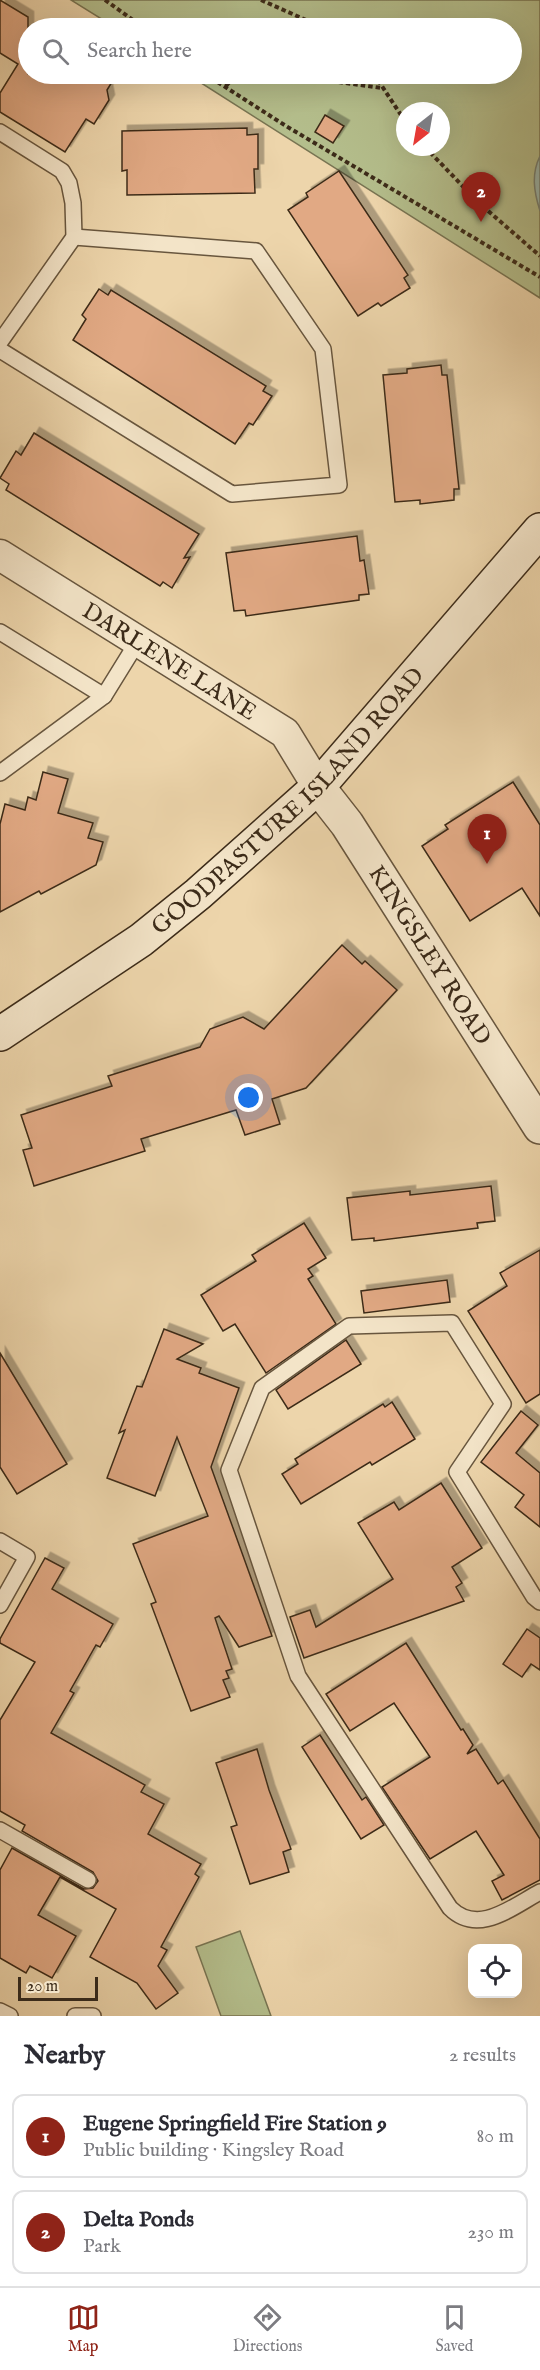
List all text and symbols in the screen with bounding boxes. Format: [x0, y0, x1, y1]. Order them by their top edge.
search box [18, 18, 522, 84]
icon: search [39, 35, 72, 68]
text: Search here [87, 37, 192, 65]
north arrow [396, 102, 450, 156]
pin: 2 [462, 172, 500, 222]
street label: DARLENE LANE [76, 596, 262, 728]
street label: GOODPASTURE ISLAND ROAD [145, 661, 432, 943]
pin: 1 [468, 814, 506, 864]
street label: KINGSLEY ROAD [360, 860, 498, 1051]
your location [234, 1083, 263, 1112]
map controls [468, 1944, 522, 1998]
button: locate [468, 1944, 522, 1998]
scale bar [18, 1974, 98, 2002]
text: 20 m [27, 1977, 58, 1997]
text: Nearby [24, 2039, 105, 2072]
text: 2 results [449, 2043, 516, 2068]
text: Eugene Springfield Fire Station 9 [83, 2110, 387, 2138]
text: 1 [42, 2124, 49, 2149]
text: 80 m [477, 2124, 514, 2149]
text: Public building · Kingsley Road [83, 2138, 344, 2163]
text: Delta Ponds [83, 2206, 194, 2234]
text: 2 [41, 2220, 50, 2245]
text: 230 m [468, 2220, 514, 2245]
text: Park [83, 2234, 121, 2259]
tab: Map [67, 2301, 100, 2357]
tab: Directions [233, 2301, 302, 2357]
tab: Saved [436, 2301, 473, 2357]

